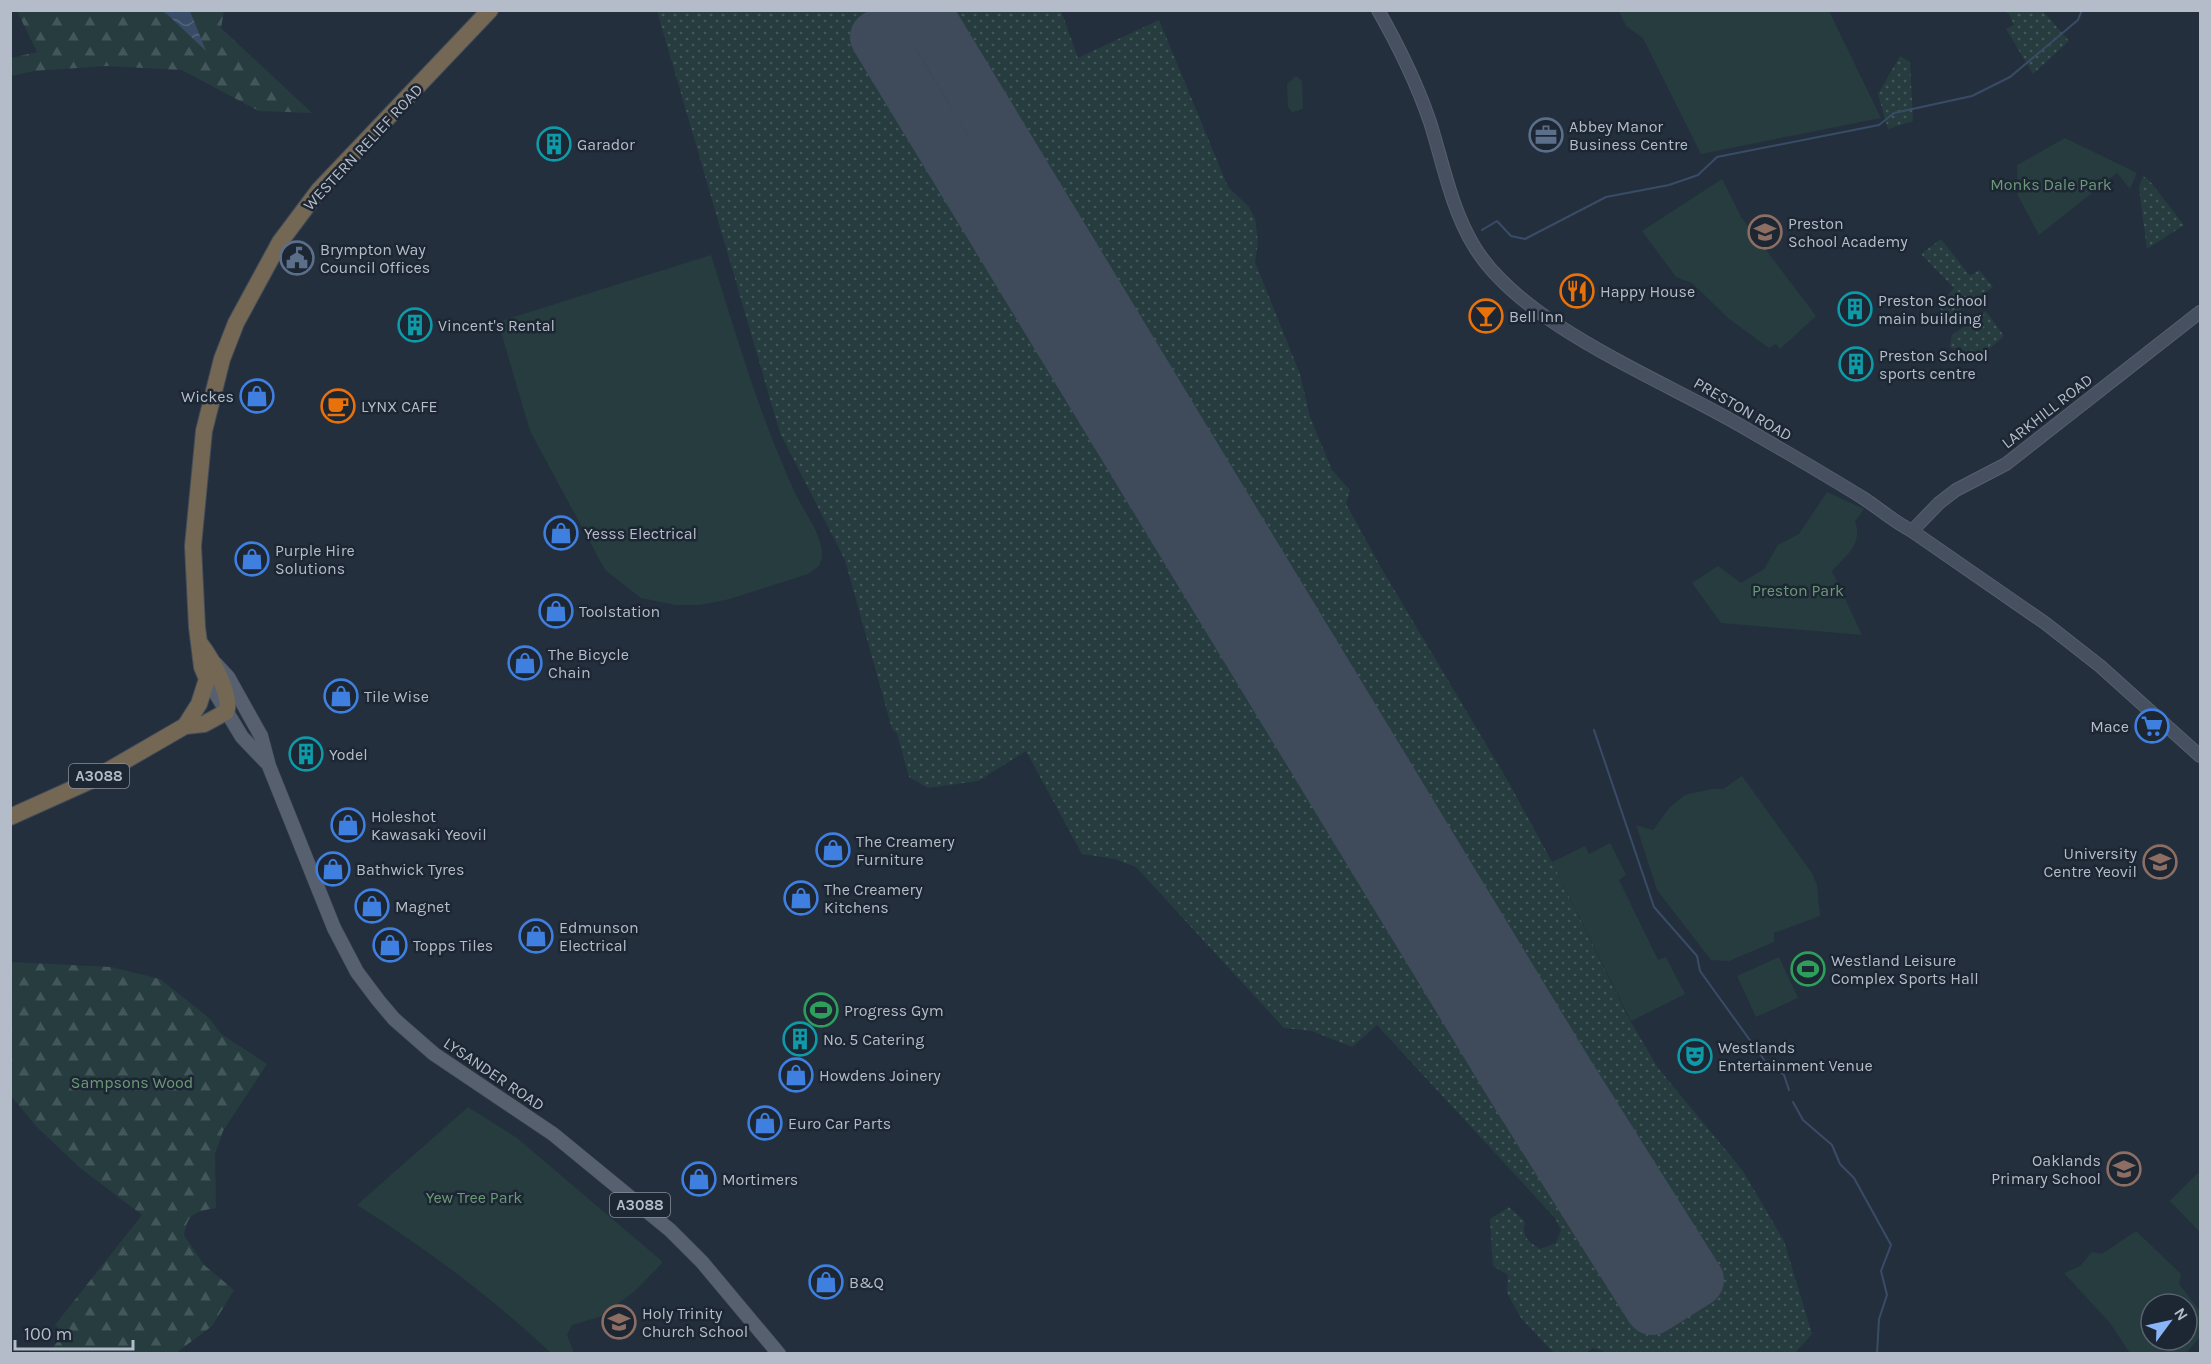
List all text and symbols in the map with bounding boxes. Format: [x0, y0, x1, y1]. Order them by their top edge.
street label: WESTERN RELIEF ROAD [299, 80, 427, 214]
office icon: Abbey Manor Business Centre [1528, 117, 1564, 153]
place label: Abbey Manor Business Centre [1569, 117, 1688, 154]
building icon: Garador [536, 126, 572, 162]
place label: Garador [577, 135, 635, 154]
park label: Monks Dale Park [1990, 175, 2112, 194]
school or university icon: Preston School Academy [1747, 214, 1783, 250]
place label: Preston School Academy [1788, 214, 1908, 251]
public building icon: Brympton Way Council Offices [279, 240, 315, 276]
place label: Brympton Way Council Offices [320, 240, 430, 277]
restaurant icon: Happy House [1559, 273, 1595, 309]
place label: Happy House [1600, 282, 1695, 301]
building icon: Preston School main building [1837, 291, 1873, 327]
place label: Preston School main building [1878, 291, 1987, 328]
bar icon: Bell Inn [1468, 298, 1504, 334]
building icon: Vincent's Rental [397, 307, 433, 343]
place label: Bell Inn [1509, 307, 1564, 326]
place label: Vincent's Rental [438, 316, 555, 335]
building icon: Preston School sports centre [1838, 346, 1874, 382]
place label: Preston School sports centre [1879, 346, 1988, 383]
street label: LARKHILL ROAD [1998, 370, 2096, 452]
street label: PRESTON ROAD [1690, 373, 1796, 445]
shop icon: Wickes [239, 378, 275, 414]
place label: Wickes [181, 387, 234, 406]
cafe icon: LYNX CAFE [320, 388, 356, 424]
place label: LYNX CAFE [361, 397, 438, 416]
shop icon: Yesss Electrical [543, 515, 579, 551]
place label: Yesss Electrical [584, 524, 697, 543]
shop icon: Purple Hire Solutions [234, 541, 270, 577]
place label: Purple Hire Solutions [275, 541, 355, 578]
park label: Preston Park [1752, 581, 1844, 600]
shop icon: Toolstation [538, 593, 574, 629]
place label: Toolstation [579, 602, 660, 621]
shop icon: The Bicycle Chain [507, 645, 543, 681]
place label: The Bicycle Chain [548, 645, 629, 682]
shop icon: Tile Wise [323, 678, 359, 714]
place label: Tile Wise [364, 687, 429, 706]
supermarket icon: Mace [2134, 708, 2170, 744]
place label: Mace [2090, 717, 2129, 736]
building icon: Yodel [288, 736, 324, 772]
place label: Yodel [329, 745, 368, 764]
road number: A3088 [69, 764, 129, 788]
shop icon: Holeshot Kawasaki Yeovil [330, 807, 366, 843]
place label: Holeshot Kawasaki Yeovil [371, 807, 487, 844]
shop icon: The Creamery Furniture [815, 832, 851, 868]
place label: The Creamery Furniture [856, 832, 955, 869]
place label: University Centre Yeovil [2044, 844, 2138, 881]
school or university icon: University Centre Yeovil [2142, 844, 2178, 880]
shop icon: Bathwick Tyres [315, 851, 351, 887]
place label: Bathwick Tyres [356, 860, 465, 879]
shop icon: The Creamery Kitchens [783, 880, 819, 916]
place label: The Creamery Kitchens [824, 880, 923, 917]
shop icon: Magnet [354, 888, 390, 924]
place label: Magnet [395, 897, 450, 916]
shop icon: Edmunson Electrical [518, 918, 554, 954]
place label: Edmunson Electrical [559, 918, 639, 955]
shop icon: Topps Tiles [372, 927, 408, 963]
place label: Topps Tiles [413, 936, 493, 955]
sports icon: Westland Leisure Complex Sports Hall [1790, 951, 1826, 987]
place label: Westland Leisure Complex Sports Hall [1831, 951, 1979, 988]
sports icon: Progress Gym [803, 992, 839, 1028]
place label: Progress Gym [844, 1001, 944, 1020]
building icon: No. 5 Catering [782, 1021, 818, 1057]
place label: No. 5 Catering [823, 1030, 924, 1049]
street label: LYSANDER ROAD [440, 1033, 548, 1115]
theatre icon: Westlands Entertainment Venue [1677, 1038, 1713, 1074]
place label: Westlands Entertainment Venue [1718, 1038, 1873, 1075]
shop icon: Howdens Joinery [778, 1057, 814, 1093]
place label: Howdens Joinery [819, 1066, 941, 1085]
park label: Sampsons Wood [71, 1073, 193, 1092]
shop icon: Euro Car Parts [747, 1105, 783, 1141]
place label: Euro Car Parts [788, 1114, 891, 1133]
place label: Oaklands Primary School [1991, 1151, 2101, 1188]
school or university icon: Oaklands Primary School [2106, 1151, 2142, 1187]
shop icon: Mortimers [681, 1161, 717, 1197]
place label: Mortimers [722, 1170, 798, 1189]
park label: Yew Tree Park [426, 1188, 522, 1207]
road number: A3088 [610, 1193, 670, 1217]
shop icon: B&Q [808, 1264, 844, 1300]
place label: B&Q [849, 1273, 884, 1292]
north arrow [2139, 1292, 2199, 1352]
school or university icon: Holy Trinity Church School [601, 1304, 637, 1340]
place label: Holy Trinity Church School [642, 1304, 748, 1341]
text: N [2170, 1304, 2192, 1324]
scale bar [15, 1313, 134, 1351]
text: 100 m [24, 1323, 72, 1345]

